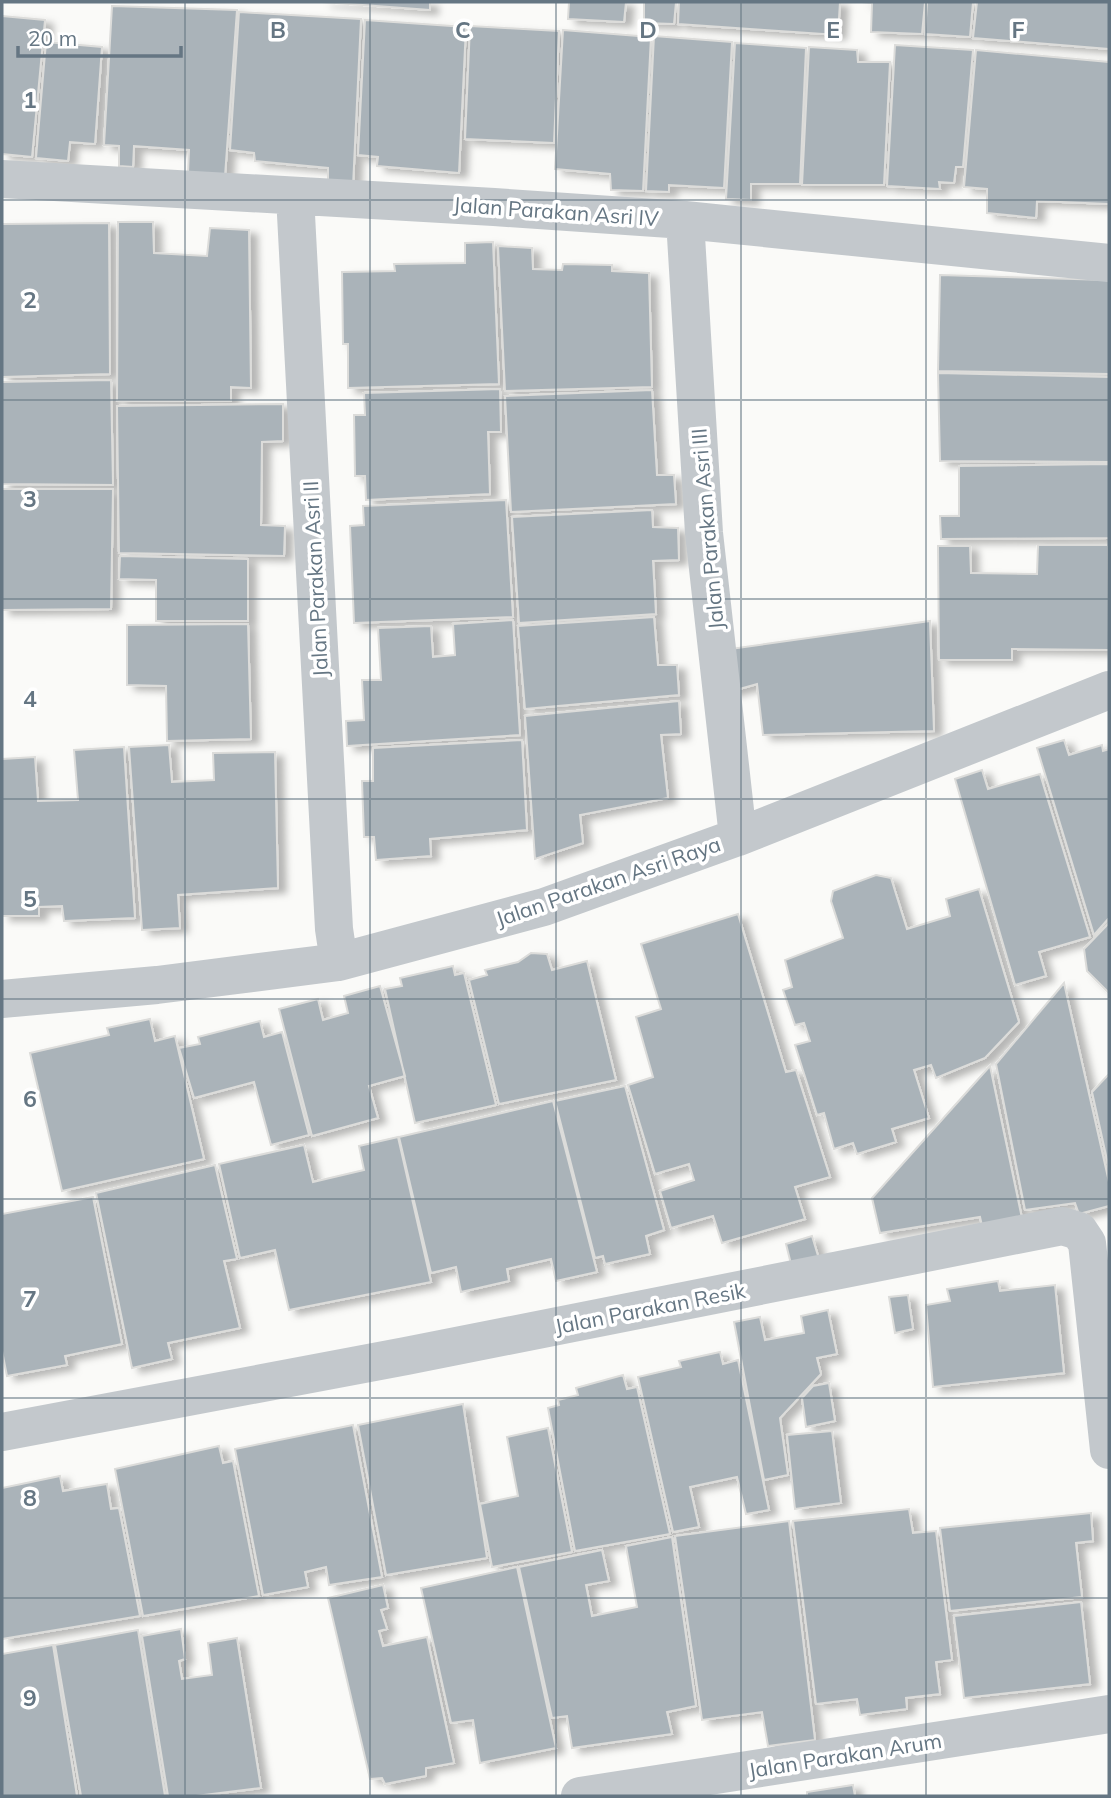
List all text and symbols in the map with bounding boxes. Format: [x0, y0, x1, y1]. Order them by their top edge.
scale bar [18, 14, 180, 58]
text: B [270, 15, 286, 44]
text: C [455, 15, 471, 44]
text: D [639, 15, 657, 44]
text: E [826, 15, 840, 44]
text: F [1011, 15, 1025, 44]
text: 20 m [28, 25, 77, 51]
text: 1 [23, 85, 37, 114]
street label: Jalan Parakan Asri IV [452, 191, 660, 231]
text: 2 [23, 285, 37, 314]
street label: Jalan Parakan Asri III [685, 427, 729, 631]
street label: Jalan Parakan Asri II [297, 480, 333, 678]
text: 3 [23, 484, 37, 513]
text: 4 [23, 684, 37, 713]
street label: Jalan Parakan Asri Raya [492, 830, 724, 932]
text: 5 [23, 884, 37, 913]
text: 6 [23, 1084, 37, 1113]
street label: Jalan Parakan Resik [552, 1277, 748, 1339]
text: 7 [23, 1284, 37, 1313]
text: 8 [23, 1483, 37, 1512]
text: 9 [23, 1683, 37, 1712]
street label: Jalan Parakan Arum [746, 1727, 944, 1783]

